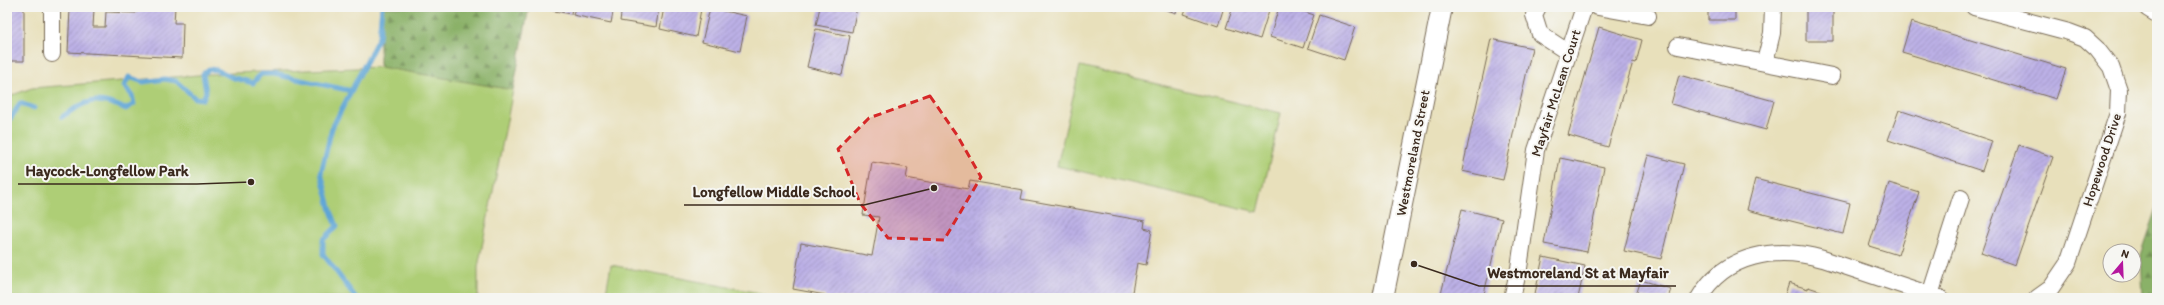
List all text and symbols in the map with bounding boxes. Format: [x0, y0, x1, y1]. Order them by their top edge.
street label: Mayfair McLean Court [1527, 27, 1585, 159]
street label: Westmoreland Street [1392, 88, 1434, 218]
street label: Hopewood Drive [2079, 111, 2125, 209]
callout: Haycock-Longfellow Park [18, 157, 197, 184]
text: Haycock-Longfellow Park [25, 162, 189, 181]
callout: Longfellow Middle School [684, 178, 864, 205]
text: Longfellow Middle School [692, 183, 856, 202]
north arrow [2102, 243, 2142, 283]
text: N [2119, 247, 2131, 261]
callout: Westmoreland St at Mayfair [1479, 259, 1676, 286]
text: Westmoreland St at Mayfair [1487, 264, 1670, 283]

